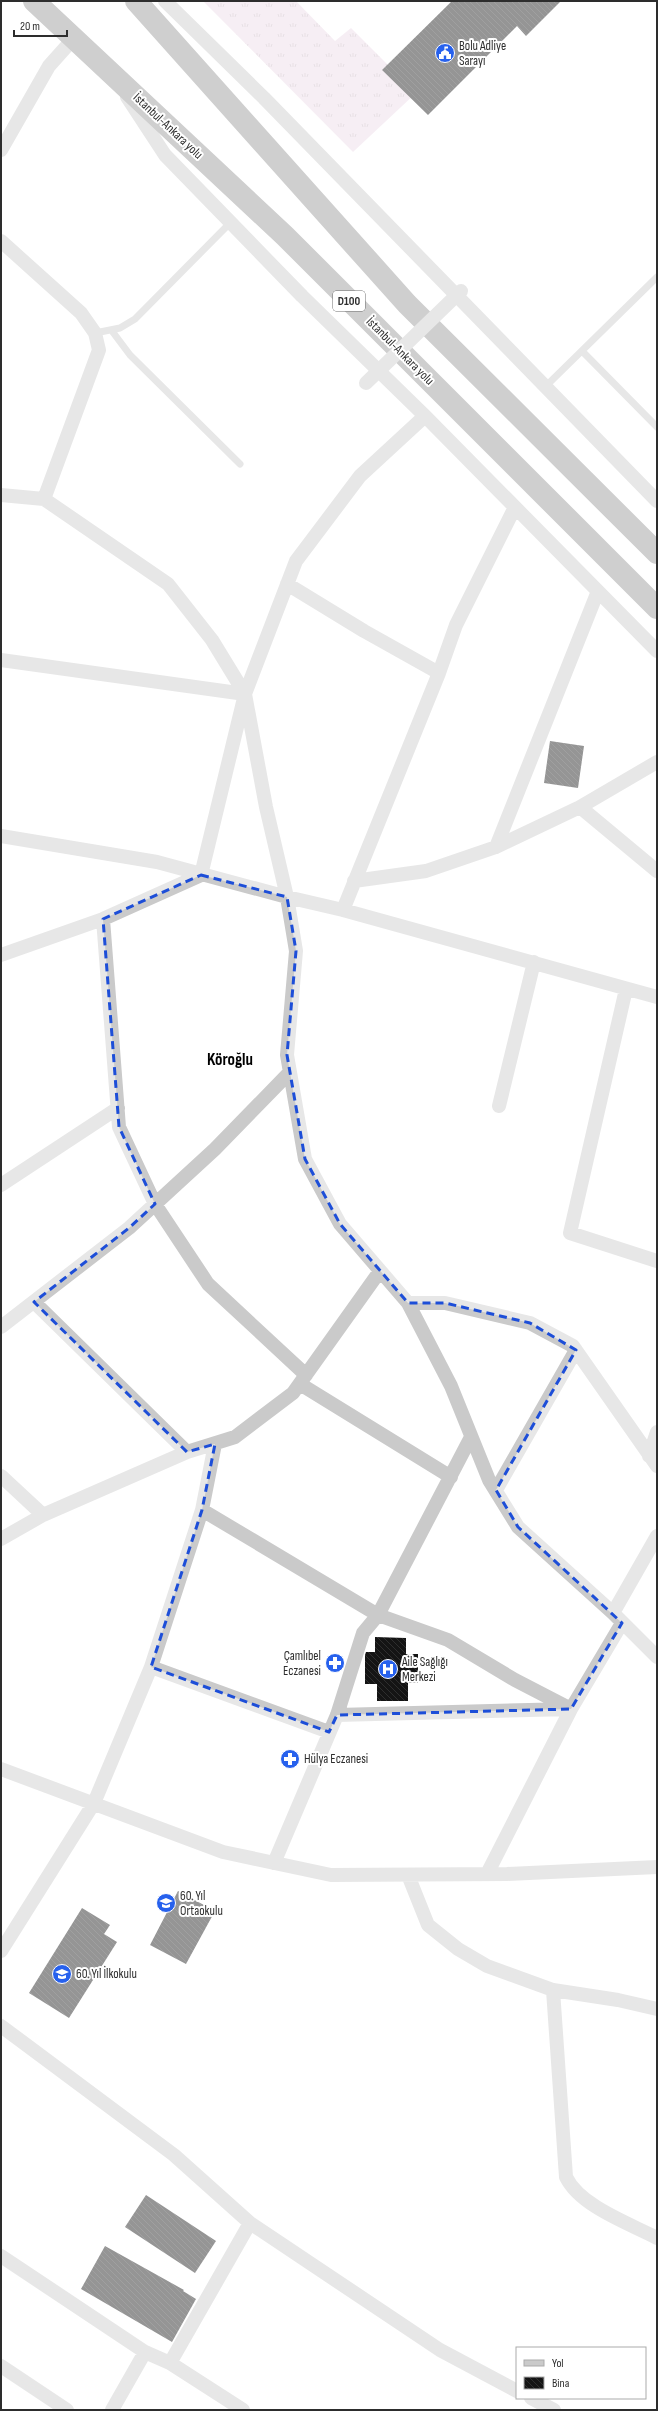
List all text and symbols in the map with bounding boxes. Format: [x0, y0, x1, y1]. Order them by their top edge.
scale bar [14, 12, 67, 38]
text: 20 m [20, 19, 40, 34]
place label: Bolu Adliye Sarayı [459, 38, 506, 69]
public building icon: Bolu Adliye Sarayı [434, 42, 456, 64]
street label: İstanbul-Ankara yolu [130, 89, 207, 162]
road number: D100 [333, 291, 365, 311]
street label: İstanbul-Ankara yolu [363, 313, 438, 388]
district label: Köroğlu [207, 1050, 253, 1070]
place label: Çamlıbel Eczanesi [283, 1648, 321, 1679]
pharmacy icon: Çamlıbel Eczanesi [324, 1652, 346, 1674]
place label: Aile Sağlığı Merkezi [401, 1654, 448, 1685]
hospital icon: Aile Sağlığı Merkezi [377, 1658, 399, 1680]
pharmacy icon: Hülya Eczanesi [279, 1748, 301, 1770]
place label: Hülya Eczanesi [304, 1751, 368, 1767]
place label: 60. Yıl Ortaokulu [180, 1888, 223, 1919]
school or university icon: 60. Yıl Ortaokulu [155, 1892, 177, 1914]
school or university icon: 60. Yıl İlkokulu [51, 1963, 73, 1985]
place label: 60. Yıl İlkokulu [76, 1965, 137, 1982]
legend [516, 2347, 646, 2399]
text: Yol [552, 2356, 564, 2371]
text: Bina [552, 2376, 570, 2391]

